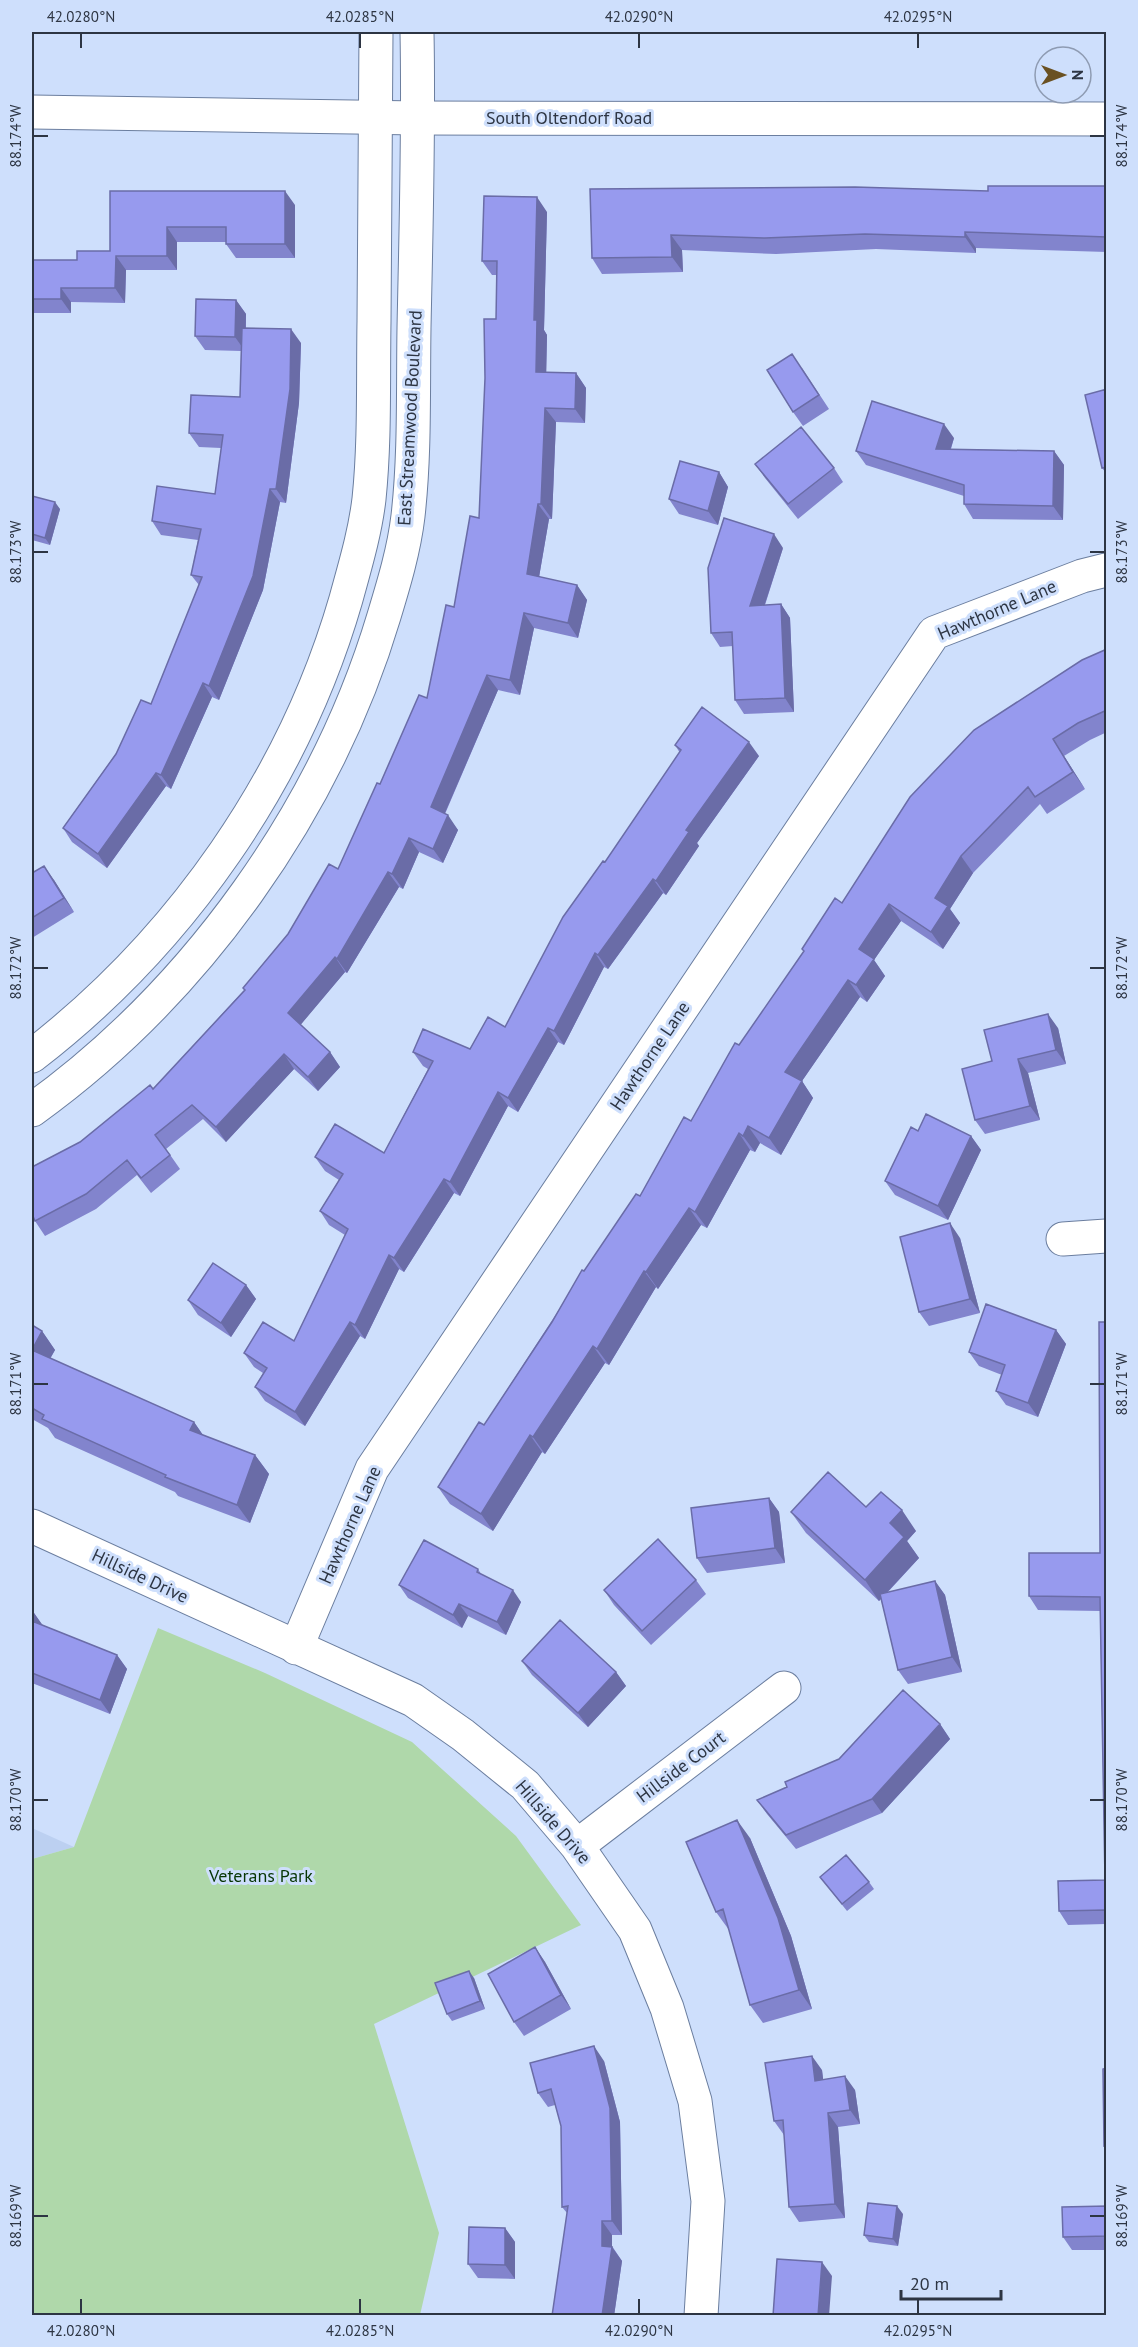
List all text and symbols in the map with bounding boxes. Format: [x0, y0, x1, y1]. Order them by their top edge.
text: 42.0280°N [47, 7, 115, 26]
text: 42.0285°N [326, 7, 394, 26]
text: 42.0290°N [605, 7, 673, 26]
text: 42.0295°N [884, 7, 952, 26]
north arrow [1033, 45, 1093, 105]
text: N [1068, 70, 1088, 80]
text: 88.174°W [6, 104, 25, 167]
text: 88.174°W [1112, 104, 1131, 167]
street label: South Oltendorf Road [486, 106, 652, 129]
street label: East Streamwood Boulevard [392, 310, 427, 526]
text: 88.173°W [6, 520, 25, 583]
text: 88.173°W [1112, 520, 1131, 583]
street label: Hawthorne Lane [934, 574, 1060, 645]
text: 88.172°W [6, 936, 25, 999]
text: 88.172°W [1112, 936, 1131, 999]
street label: Hawthorne Lane [605, 997, 695, 1115]
text: 88.171°W [6, 1352, 25, 1415]
text: 88.171°W [1112, 1352, 1131, 1415]
street label: Hawthorne Lane [313, 1462, 386, 1587]
street label: Hillside Drive [88, 1543, 192, 1608]
street label: Hillside Court [632, 1726, 730, 1807]
text: 88.170°W [6, 1768, 25, 1831]
text: 88.170°W [1112, 1768, 1131, 1831]
street label: Hillside Drive [511, 1775, 596, 1868]
park label: Veterans Park [208, 1864, 313, 1887]
text: 88.169°W [6, 2184, 25, 2247]
text: 88.169°W [1112, 2184, 1131, 2247]
scale bar [901, 2263, 1002, 2301]
text: 20 m [910, 2272, 949, 2295]
text: 42.0280°N [47, 2321, 115, 2340]
text: 42.0285°N [326, 2321, 394, 2340]
text: 42.0290°N [605, 2321, 673, 2340]
text: 42.0295°N [884, 2321, 952, 2340]

